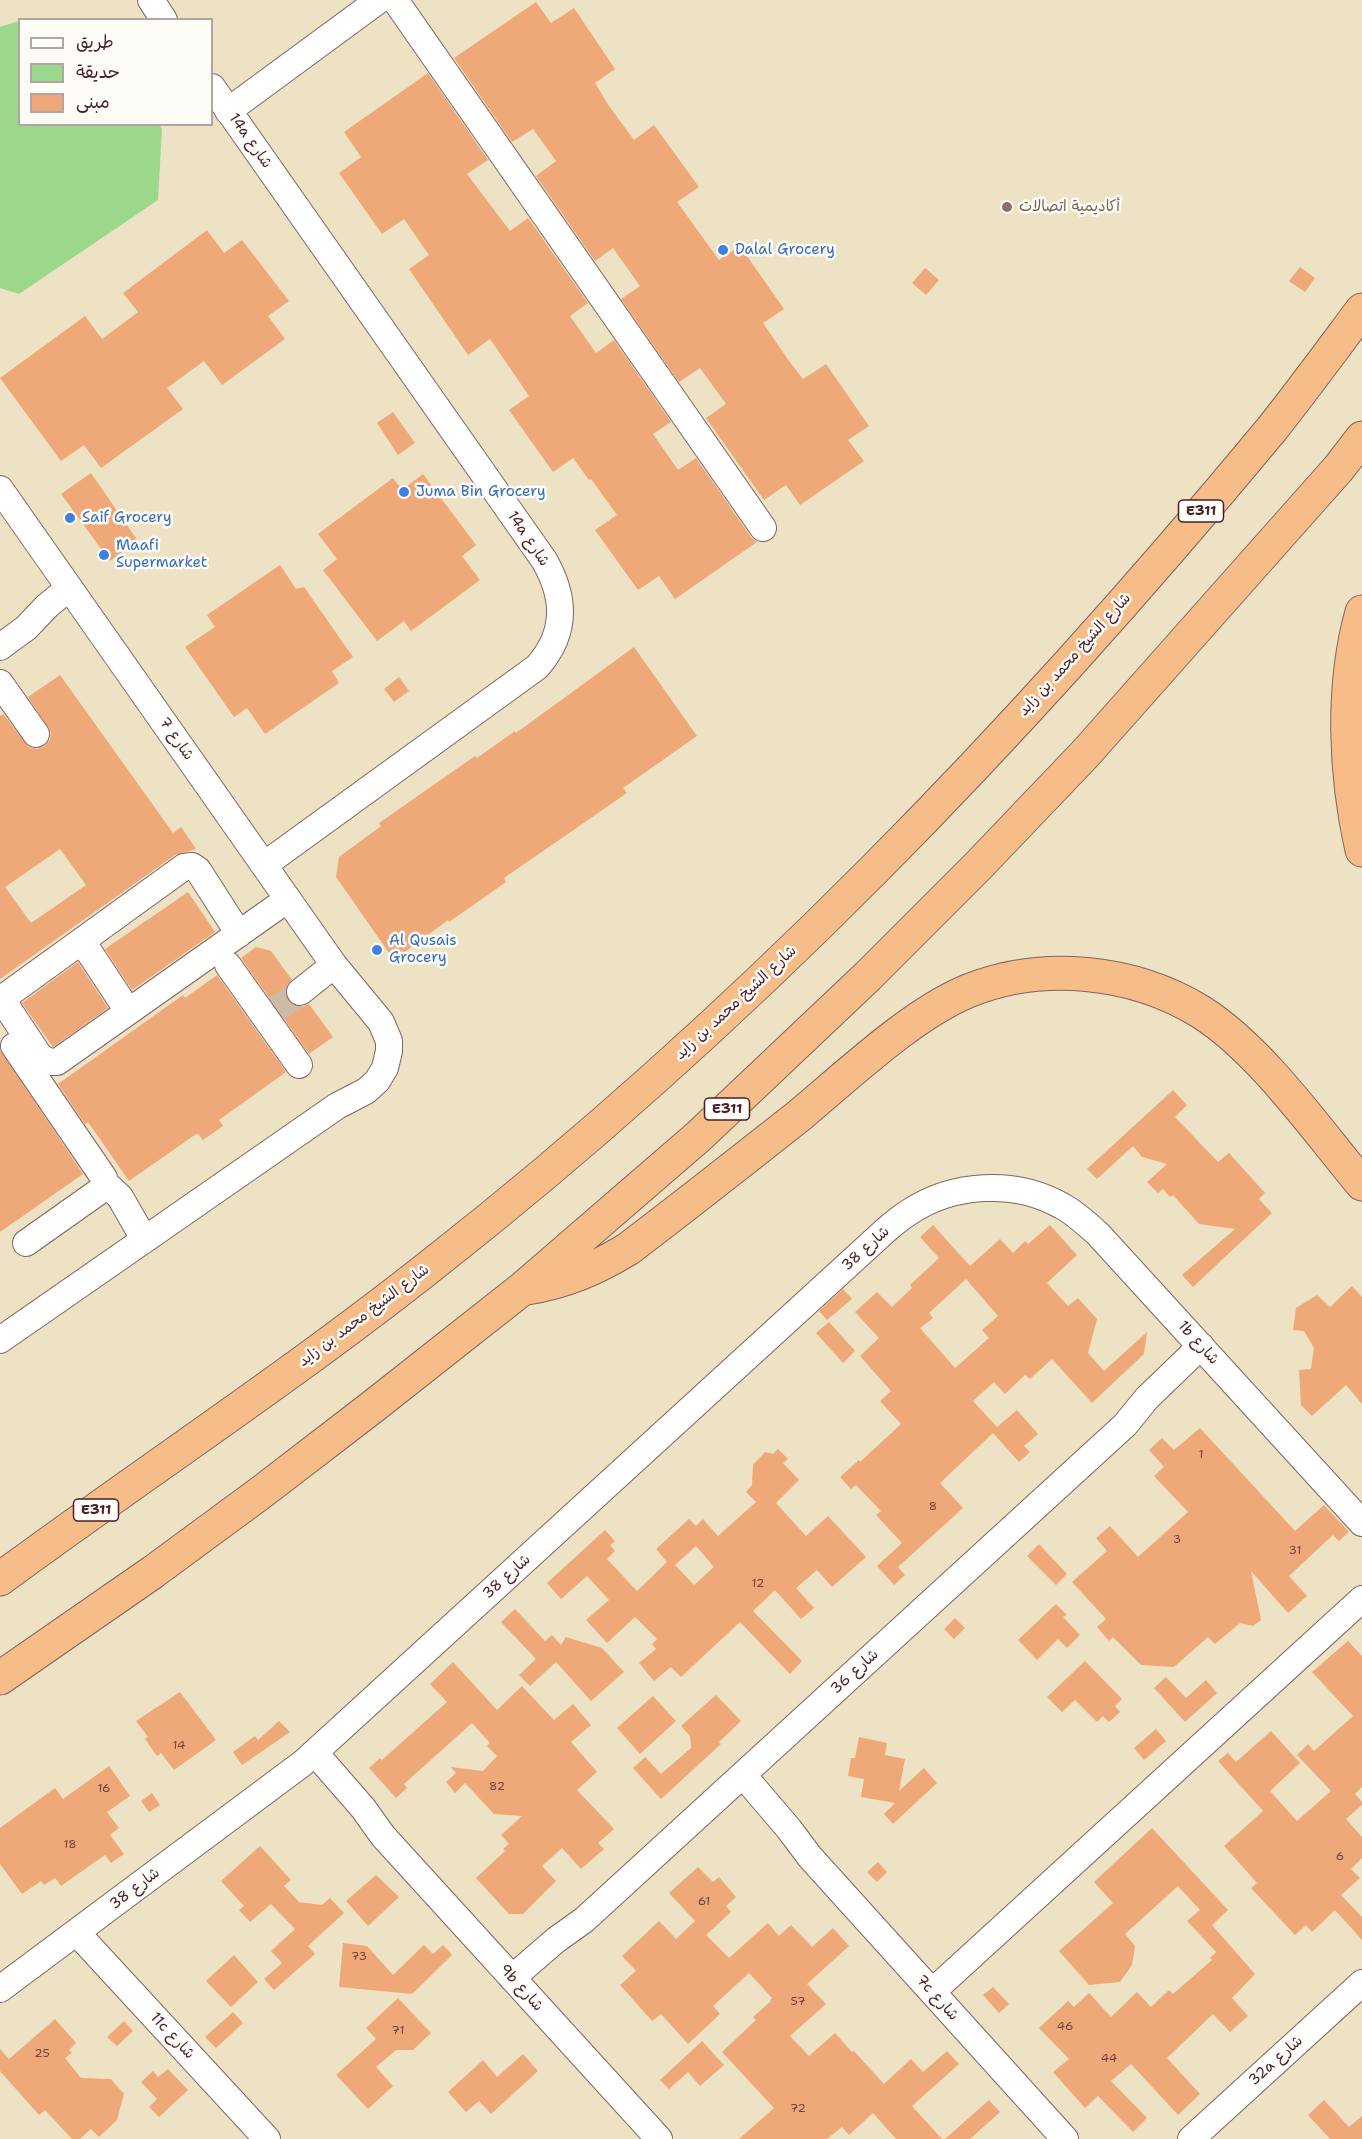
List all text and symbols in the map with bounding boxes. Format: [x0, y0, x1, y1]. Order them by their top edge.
legend [18, 18, 213, 126]
text: طريق [76, 30, 114, 54]
text: حديقة [76, 60, 120, 84]
text: مبنى [76, 90, 110, 114]
street label: 14a شارع [225, 110, 275, 172]
place label: أكاديمية اتصالات [1019, 198, 1120, 216]
marker: أكاديمية اتصالات [1000, 200, 1014, 214]
place label: Dalal Grocery [735, 241, 835, 259]
marker: Dalal Grocery [716, 243, 730, 257]
place label: Juma Bin Grocery [416, 483, 546, 501]
marker: Juma Bin Grocery [397, 485, 411, 499]
road number: E311 [1178, 500, 1224, 522]
street label: 14a شارع [503, 508, 553, 570]
place label: Saif Grocery [82, 509, 172, 527]
marker: Saif Grocery [63, 511, 77, 525]
place label: Maafi Supermarket [116, 537, 207, 572]
marker: Maafi Supermarket [97, 548, 111, 562]
street label: شارع الشيخ محمد بن زايد [1015, 590, 1135, 720]
street label: شارع 7 [155, 714, 197, 764]
place label: Al Qusais Grocery [389, 932, 457, 967]
street label: شارع الشيخ محمد بن زايد [672, 942, 800, 1064]
marker: Al Qusais Grocery [370, 943, 384, 957]
road number: E311 [704, 1098, 750, 1120]
street label: شارع 38 [838, 1223, 894, 1275]
street label: شارع الشيخ محمد بن زايد [295, 1261, 433, 1371]
street label: 1b شارع [1174, 1317, 1222, 1369]
house number: 1 [1198, 1448, 1204, 1462]
road number: E311 [74, 1499, 118, 1521]
house number: 8 [929, 1500, 937, 1514]
house number: 3 [1173, 1533, 1181, 1547]
house number: 31 [1289, 1544, 1301, 1558]
street label: شارع 38 [479, 1551, 535, 1603]
house number: 12 [752, 1577, 764, 1591]
street label: شارع 36 [827, 1646, 883, 1698]
house number: 14 [173, 1739, 185, 1753]
house number: 82 [489, 1780, 505, 1794]
house number: 16 [97, 1782, 111, 1796]
house number: 18 [63, 1838, 77, 1852]
house number: 6 [1336, 1850, 1344, 1864]
street label: شارع 38 [106, 1864, 164, 1914]
house number: 61 [698, 1895, 710, 1909]
house number: 73 [351, 1950, 367, 1964]
street label: 9b شارع [495, 1961, 547, 2015]
street label: 7c شارع [912, 1972, 962, 2024]
house number: 57 [790, 1995, 806, 2009]
street label: 11c شارع [146, 2009, 198, 2063]
house number: 46 [1057, 2020, 1073, 2034]
house number: 71 [392, 2024, 404, 2038]
street label: 32a شارع [1245, 2032, 1307, 2090]
house number: 25 [34, 2047, 50, 2061]
house number: 44 [1101, 2052, 1117, 2066]
house number: 72 [790, 2102, 806, 2116]

